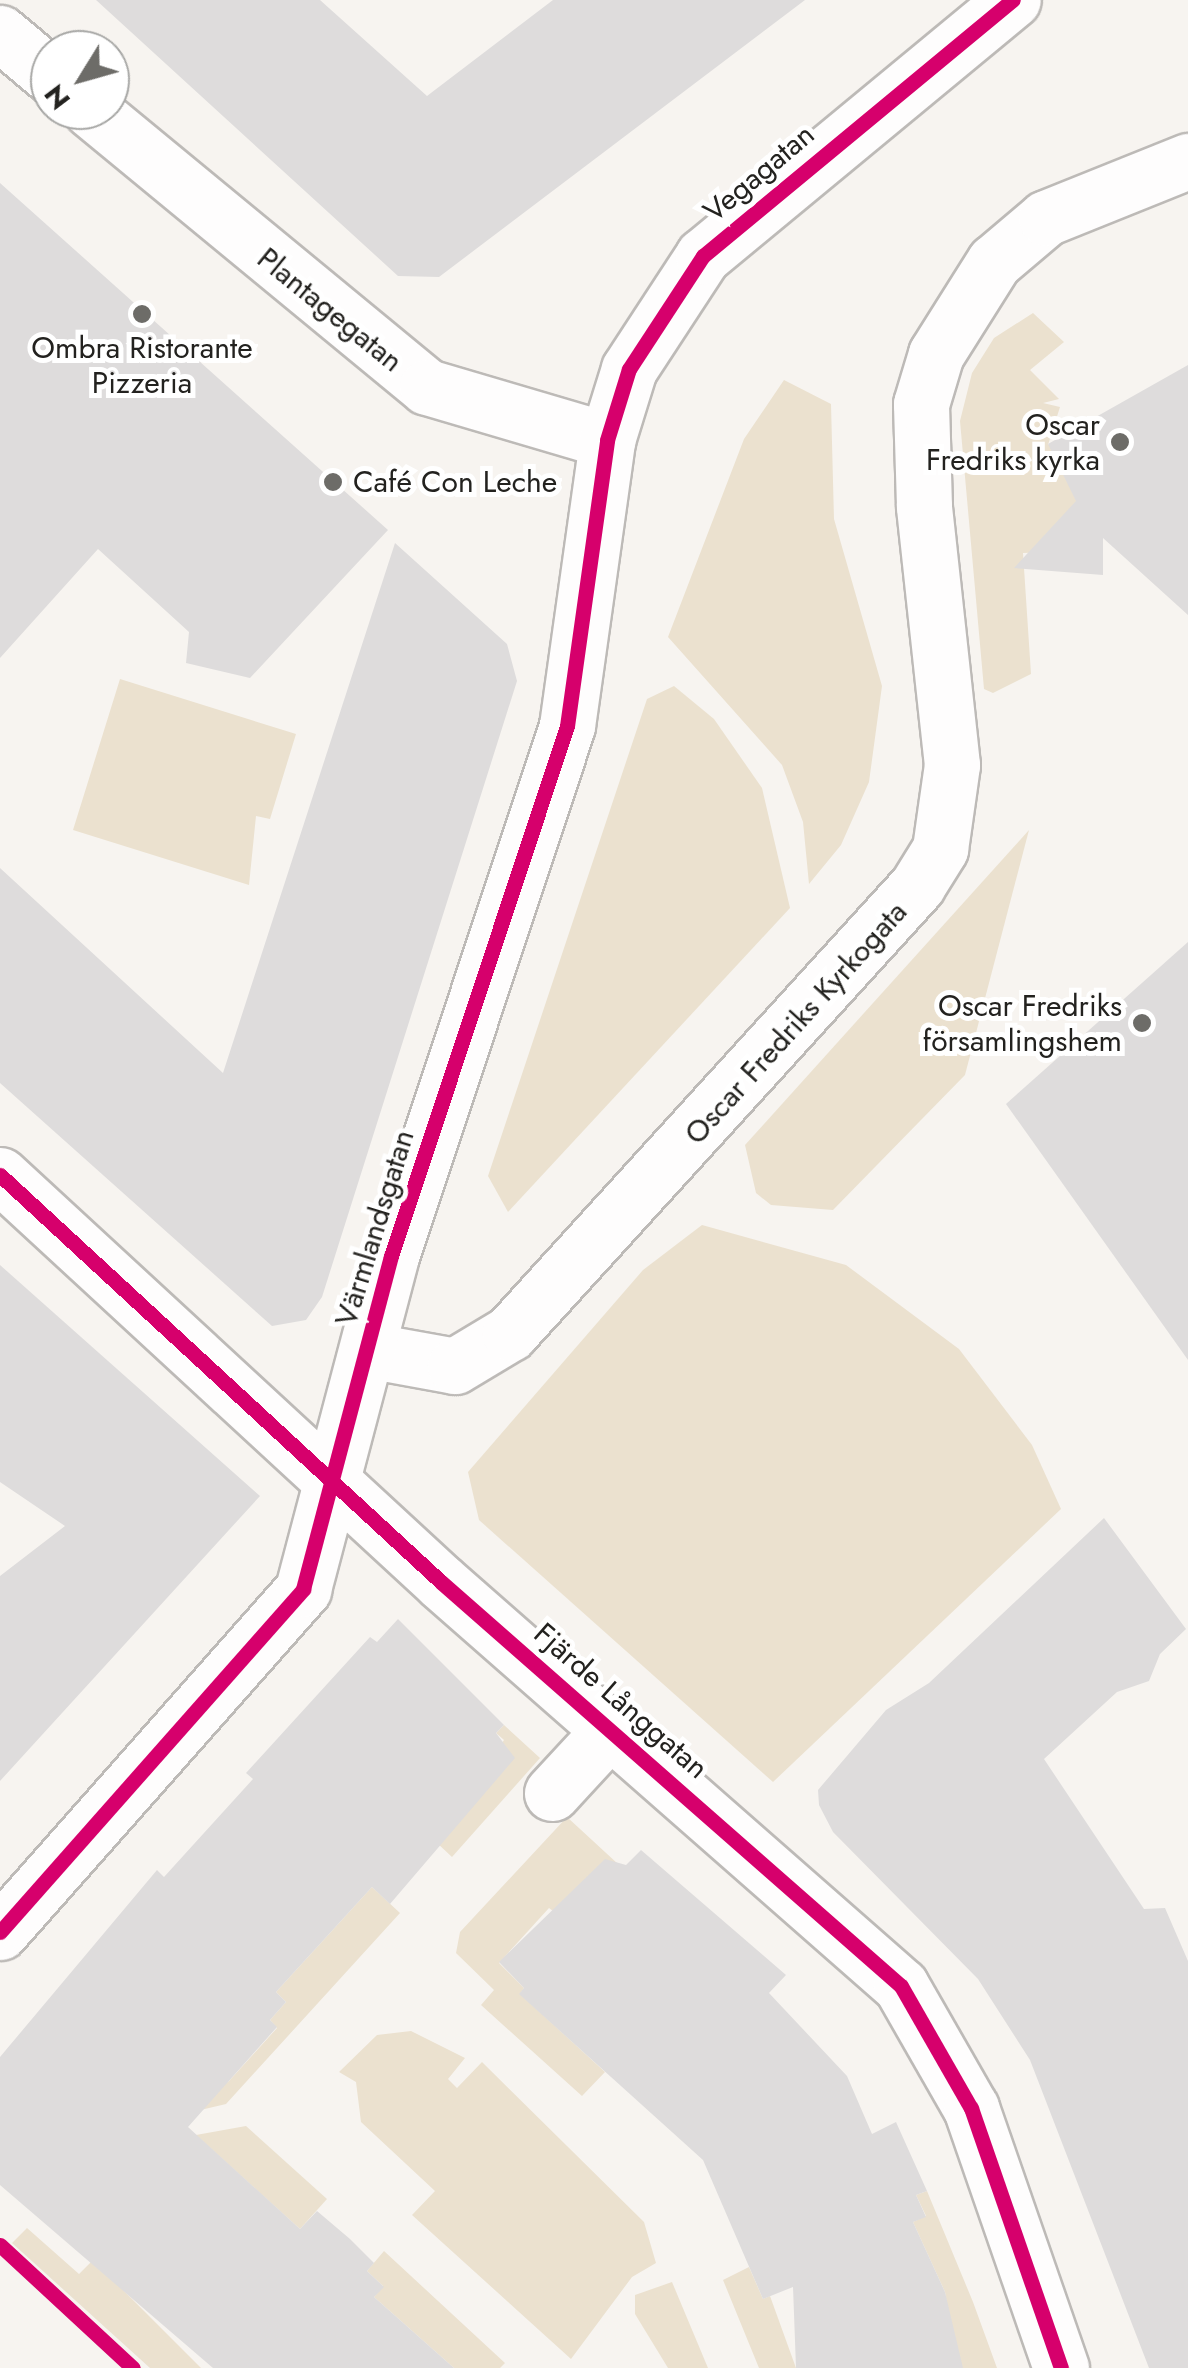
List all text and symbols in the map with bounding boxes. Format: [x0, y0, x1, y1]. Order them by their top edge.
north arrow [30, 30, 130, 130]
text: N [34, 76, 80, 118]
street label: Vegagatan [696, 116, 822, 230]
street label: Plantagegatan [250, 240, 410, 380]
marker: Ombra Ristorante Pizzeria [131, 303, 153, 325]
place label: Ombra Ristorante Pizzeria [31, 330, 253, 400]
place label: Oscar Fredriks kyrka [926, 407, 1100, 478]
marker: Oscar Fredriks kyrka [1109, 431, 1131, 453]
place label: Café Con Leche [353, 464, 557, 500]
marker: Café Con Leche [322, 471, 344, 493]
street label: Oscar Fredriks Kyrkogata [677, 894, 915, 1152]
place label: Oscar Fredriks församlingshem [923, 988, 1122, 1058]
marker: Oscar Fredriks församlingshem [1131, 1012, 1153, 1034]
street label: Värmlandsgatan [328, 1126, 422, 1330]
street label: Fjärde Långgatan [527, 1616, 715, 1786]

